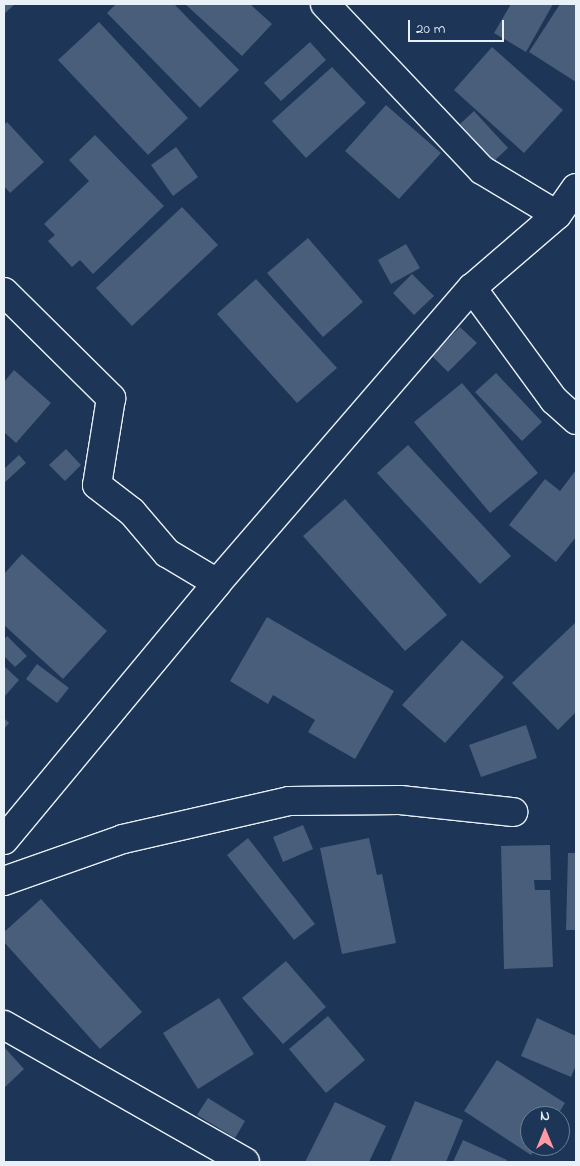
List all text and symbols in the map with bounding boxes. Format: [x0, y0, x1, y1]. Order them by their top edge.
scale bar [410, 10, 506, 42]
text: 20 m [416, 18, 445, 40]
north arrow [520, 1106, 570, 1156]
text: N [540, 1106, 550, 1127]

